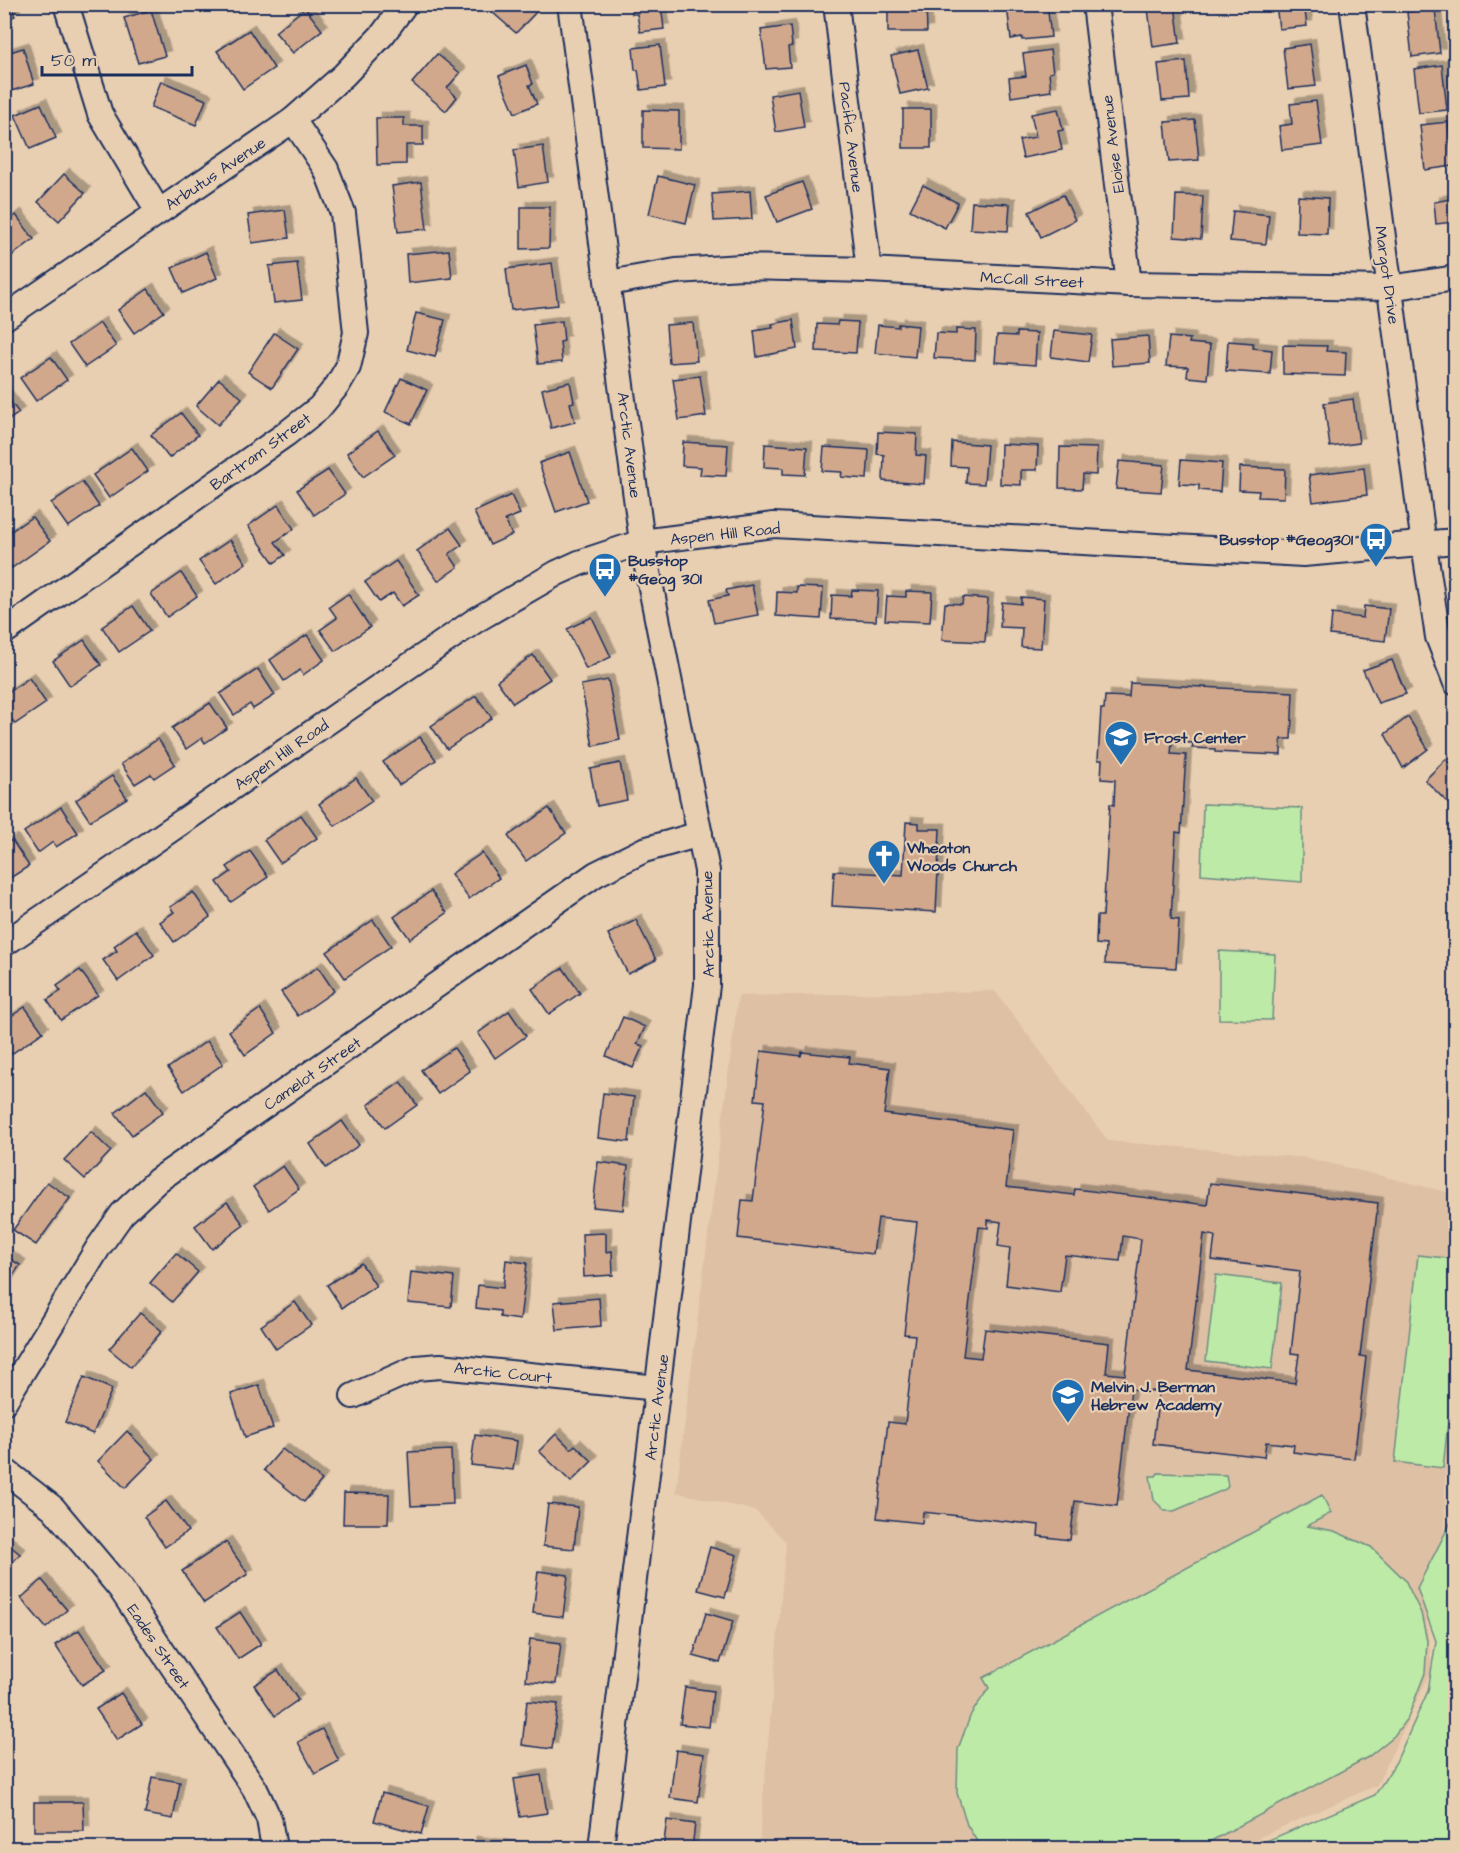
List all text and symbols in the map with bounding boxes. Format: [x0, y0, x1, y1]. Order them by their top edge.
scale bar [42, 39, 192, 77]
text: 50 m [51, 48, 96, 73]
street label: Pacific Avenue [833, 81, 869, 194]
street label: Eloise Avenue [1096, 93, 1130, 194]
street label: Arbutus Avenue [161, 132, 271, 216]
street label: Margot Drive [1368, 225, 1405, 326]
street label: McCall Street [980, 266, 1085, 294]
street label: Arctic Avenue [612, 391, 646, 500]
street label: Bartram Street [206, 407, 316, 496]
street label: Aspen Hill Road [669, 517, 781, 551]
bus stop icon: Busstop #Geog301 [1358, 521, 1394, 568]
place label: Busstop #Geog301 [1219, 529, 1354, 553]
place label: Busstop #Geog 301 [628, 550, 703, 592]
bus stop icon: Busstop #Geog 301 [587, 551, 623, 598]
street label: Aspen Hill Road [230, 714, 333, 796]
school or university icon: Frost Center [1103, 719, 1139, 766]
place label: Frost Center [1144, 727, 1246, 749]
place label: Wheaton Woods Church [906, 837, 1018, 877]
church icon: Wheaton Woods Church [866, 838, 902, 885]
street label: Arctic Avenue [696, 870, 720, 977]
street label: Camelot Street [259, 1032, 366, 1116]
street label: Arctic Avenue [640, 1353, 674, 1461]
street label: Arctic Court [453, 1357, 553, 1389]
place label: Melvin J. Berman Hebrew Academy [1091, 1376, 1222, 1417]
school or university icon: Melvin J. Berman Hebrew Academy [1050, 1377, 1086, 1424]
street label: Eades Street [122, 1600, 195, 1694]

